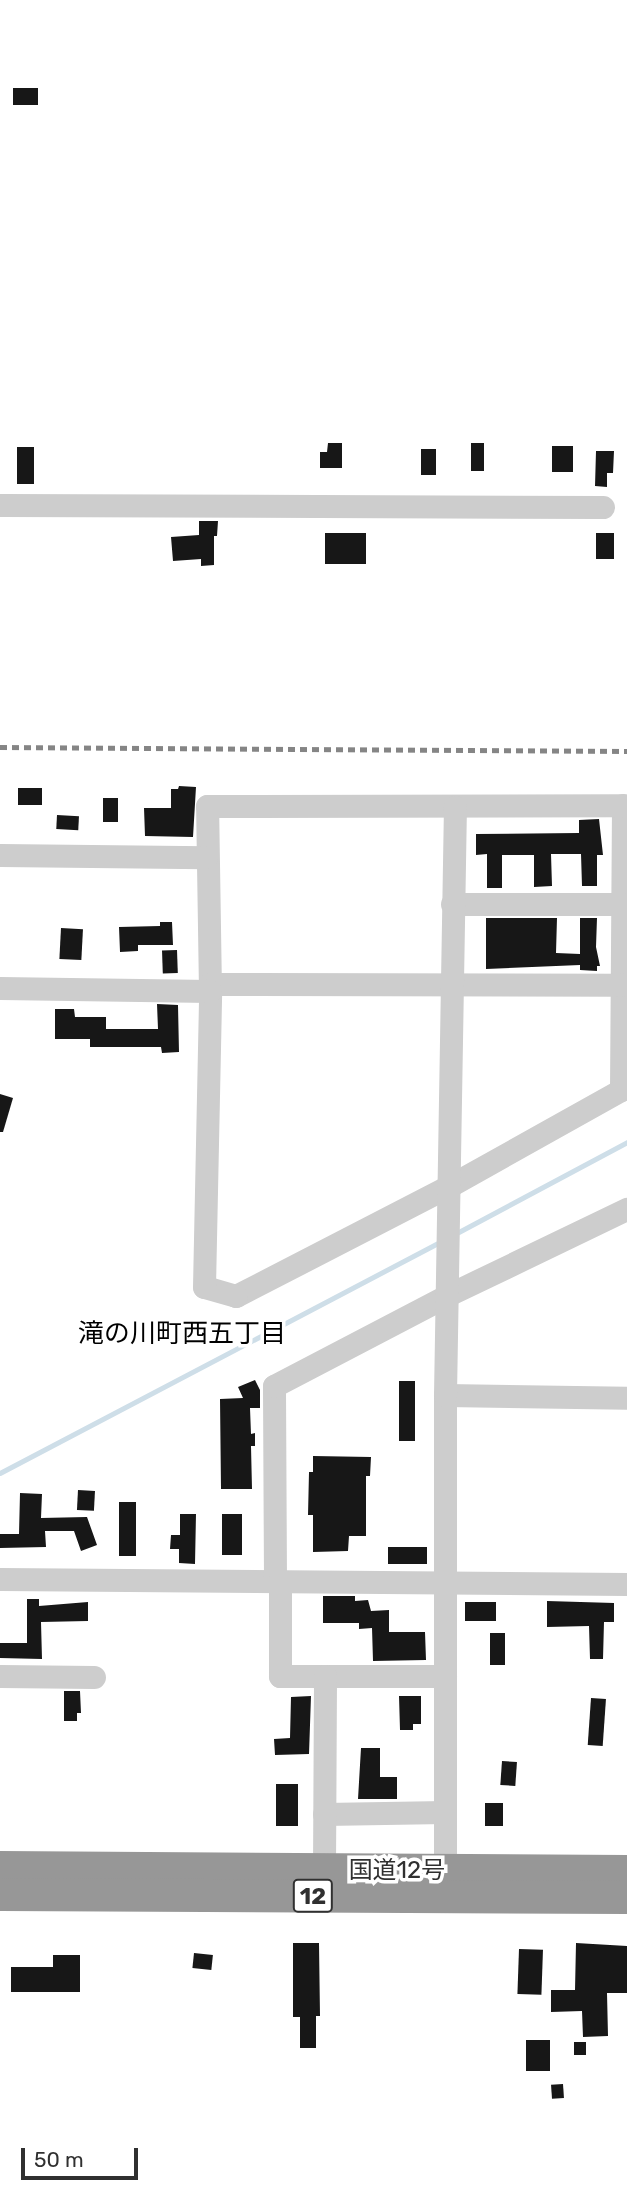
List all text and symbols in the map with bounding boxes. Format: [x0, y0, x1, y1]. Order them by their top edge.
district label: 滝の川町西五丁目 [78, 1318, 286, 1350]
street label: 国道12号 [349, 1857, 445, 1885]
road number: 12 [292, 1876, 334, 1915]
scale bar [24, 2134, 142, 2178]
text: 50 m [34, 2147, 84, 2172]

